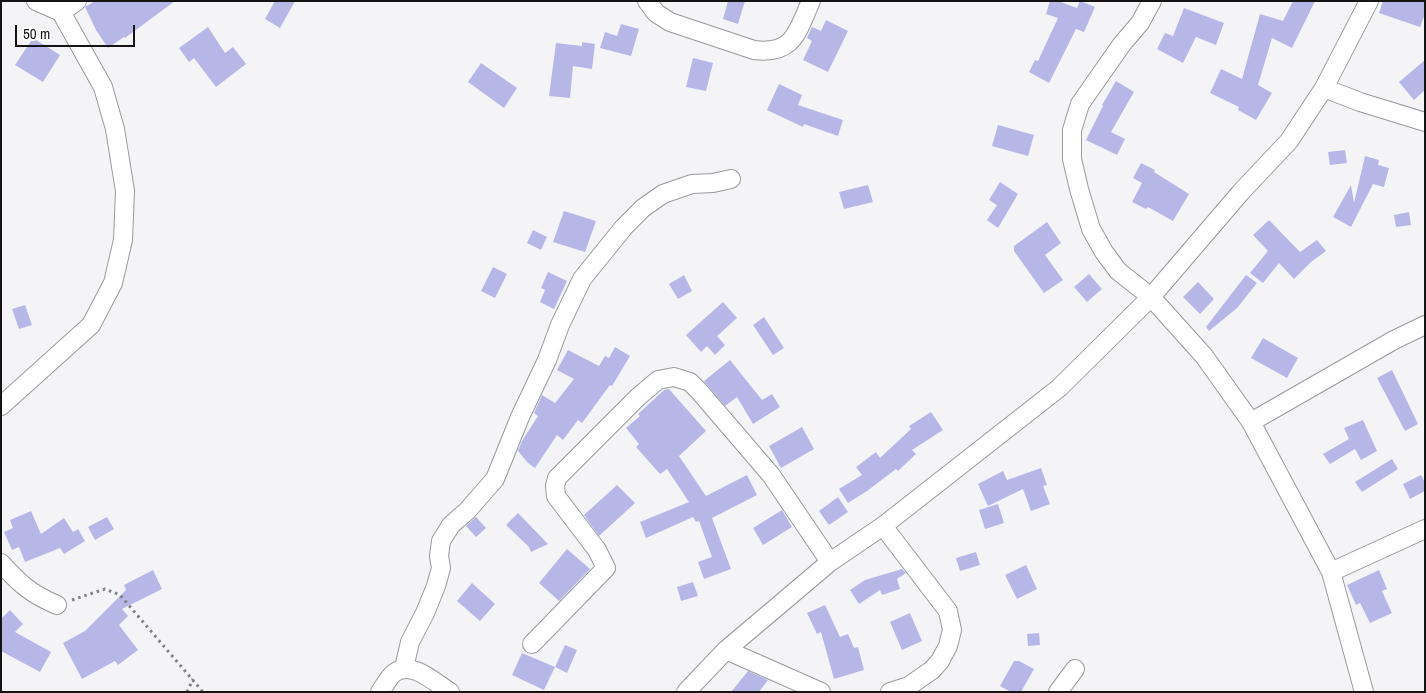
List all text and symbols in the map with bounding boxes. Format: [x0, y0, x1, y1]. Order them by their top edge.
scale bar [18, 15, 138, 47]
text: 50 m [23, 23, 50, 44]

